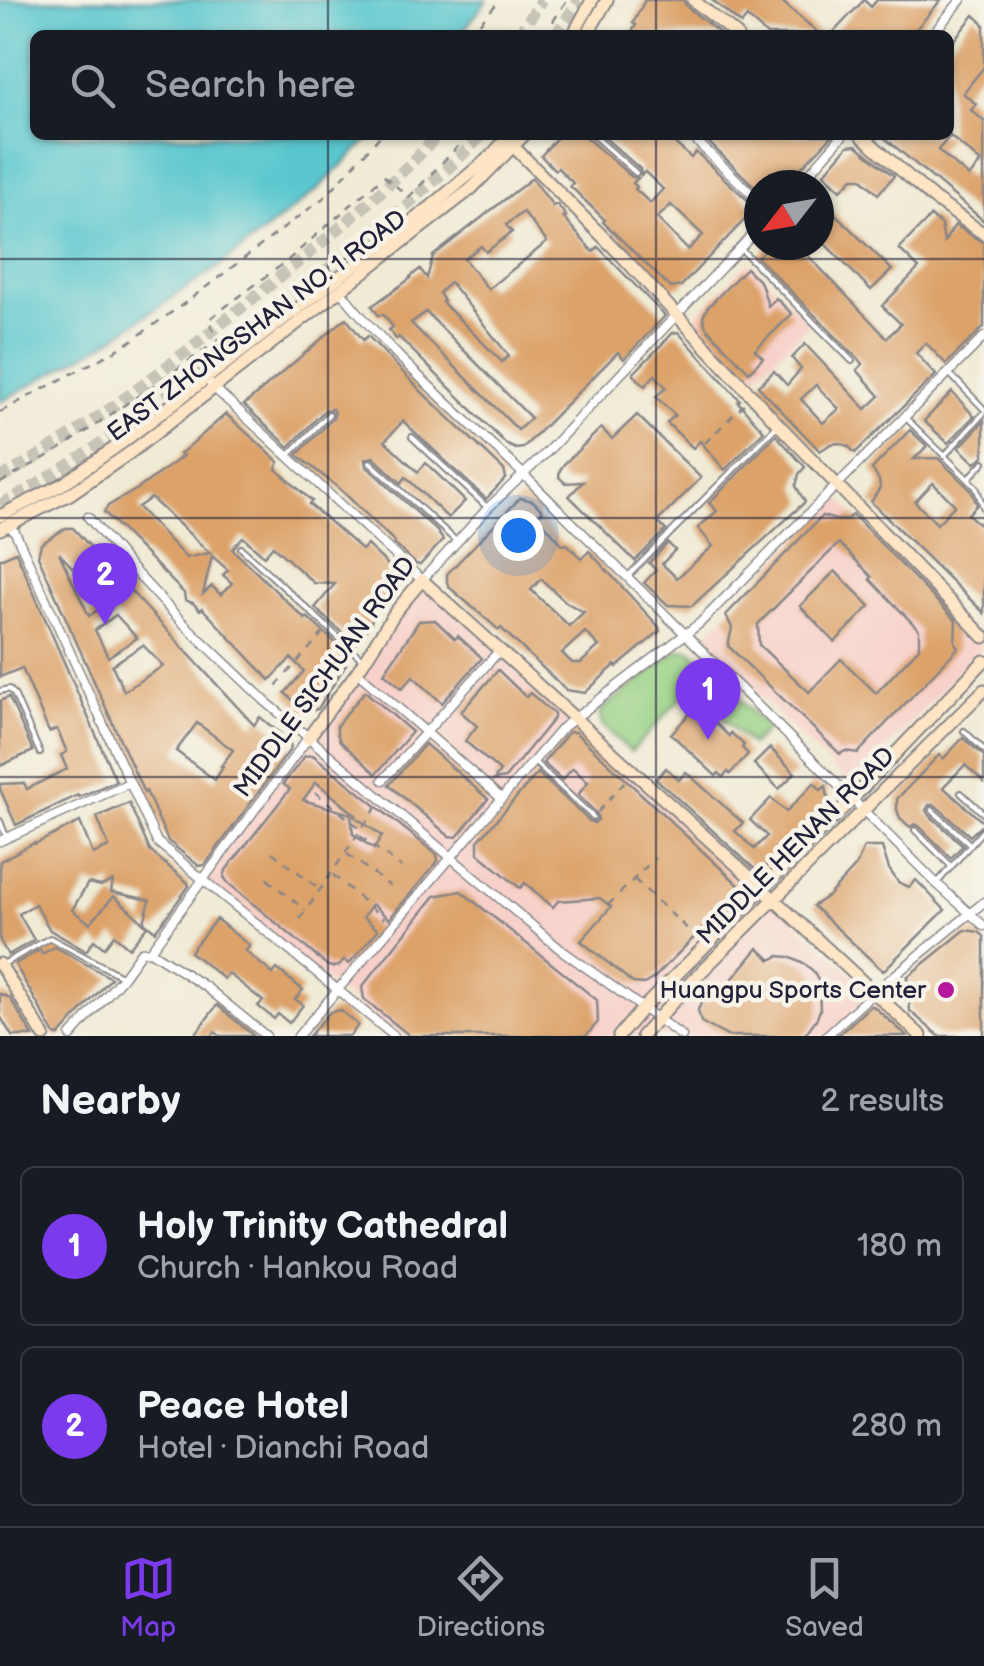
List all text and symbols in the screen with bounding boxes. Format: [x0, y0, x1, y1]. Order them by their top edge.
search box [30, 30, 954, 140]
icon: search [65, 58, 120, 113]
text: Search here [145, 63, 356, 108]
north arrow [744, 170, 834, 260]
street label: EAST ZHONGSHAN NO. 1 ROAD [101, 203, 413, 449]
your location [493, 510, 544, 561]
pin: 2 [72, 542, 138, 625]
street label: MIDDLE SICHUAN ROAD [227, 551, 423, 803]
pin: 1 [676, 658, 740, 740]
street label: MIDDLE HENAN ROAD [691, 741, 901, 951]
place label: Huangpu Sports Center [660, 975, 927, 1006]
marker: Huangpu Sports Center [935, 979, 957, 1001]
text: Nearby [40, 1076, 180, 1127]
text: 2 results [820, 1082, 944, 1121]
text: Holy Trinity Cathedral [137, 1204, 508, 1249]
text: 1 [68, 1227, 81, 1266]
text: 180 m [857, 1227, 942, 1266]
text: Church · Hankou Road [137, 1249, 458, 1288]
text: Peace Hotel [137, 1384, 349, 1429]
text: 2 [65, 1407, 84, 1446]
text: 280 m [851, 1407, 942, 1446]
text: Hotel · Dianchi Road [137, 1429, 429, 1468]
tab: Map [120, 1551, 176, 1644]
tab: Directions [416, 1551, 545, 1644]
tab: Saved [785, 1551, 864, 1644]

